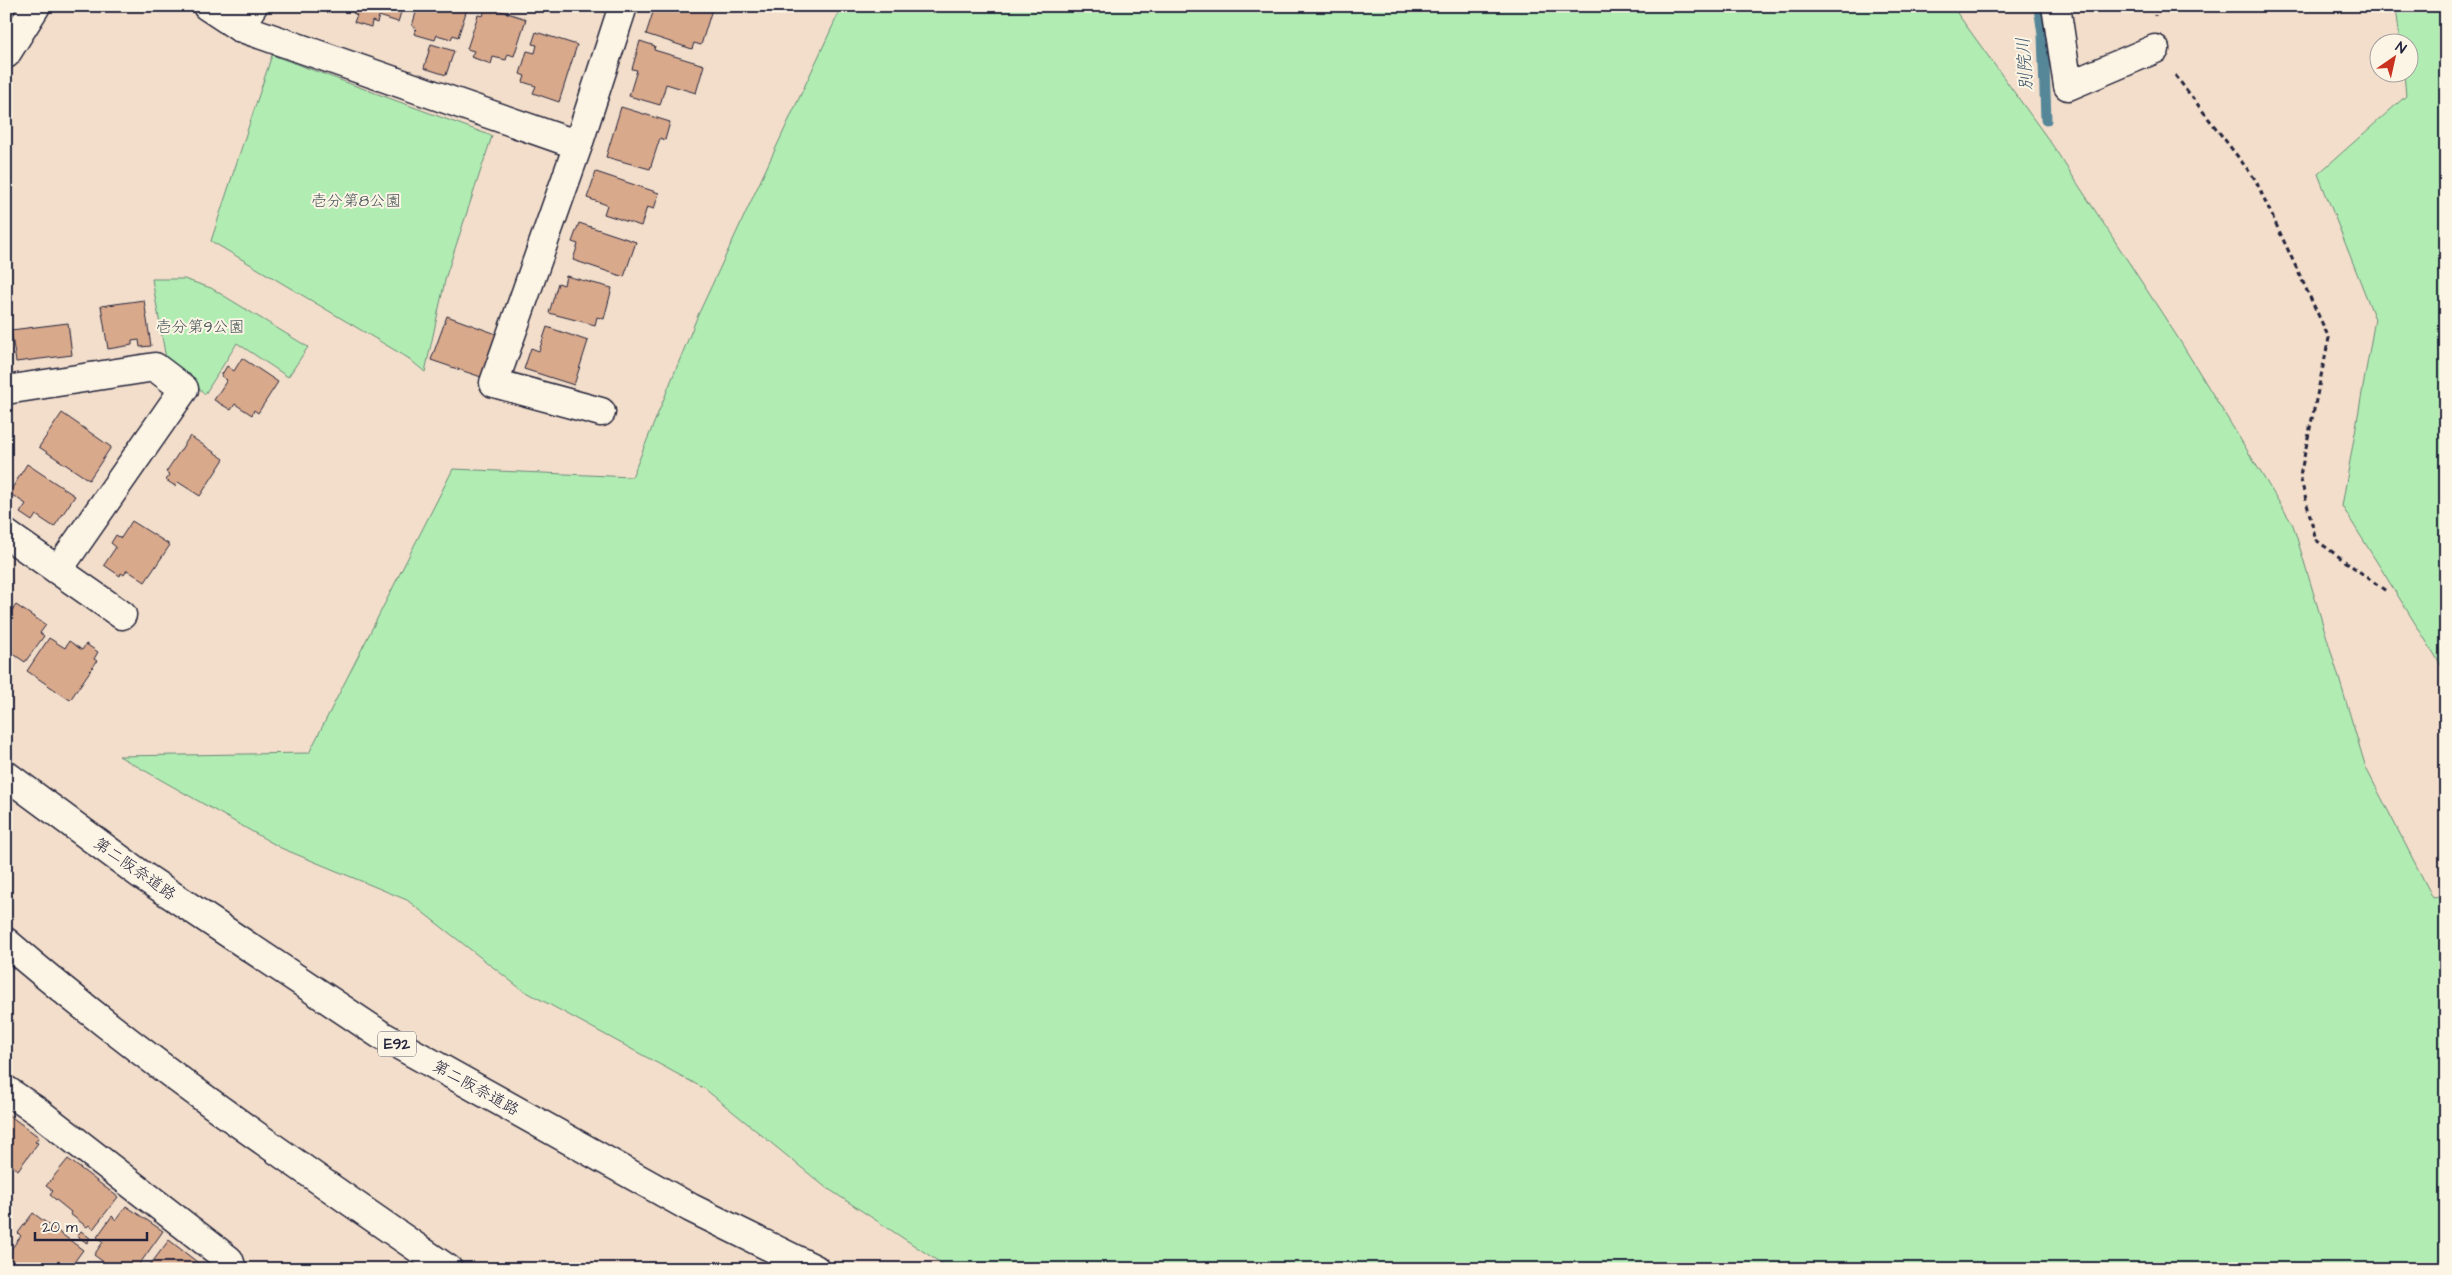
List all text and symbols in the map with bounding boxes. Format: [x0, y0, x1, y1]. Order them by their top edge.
north arrow [2370, 32, 2420, 82]
water label: 別院川 [2011, 36, 2039, 92]
text: N [2391, 37, 2410, 59]
park label: 壱分第8公園 [311, 190, 401, 212]
park label: 壱分第9公園 [155, 316, 245, 338]
street label: 第二阪奈道路 [89, 832, 181, 906]
road number: E92 [378, 1032, 416, 1056]
street label: 第二阪奈道路 [429, 1055, 523, 1121]
scale bar [35, 1210, 148, 1242]
text: 20 m [42, 1217, 78, 1238]

